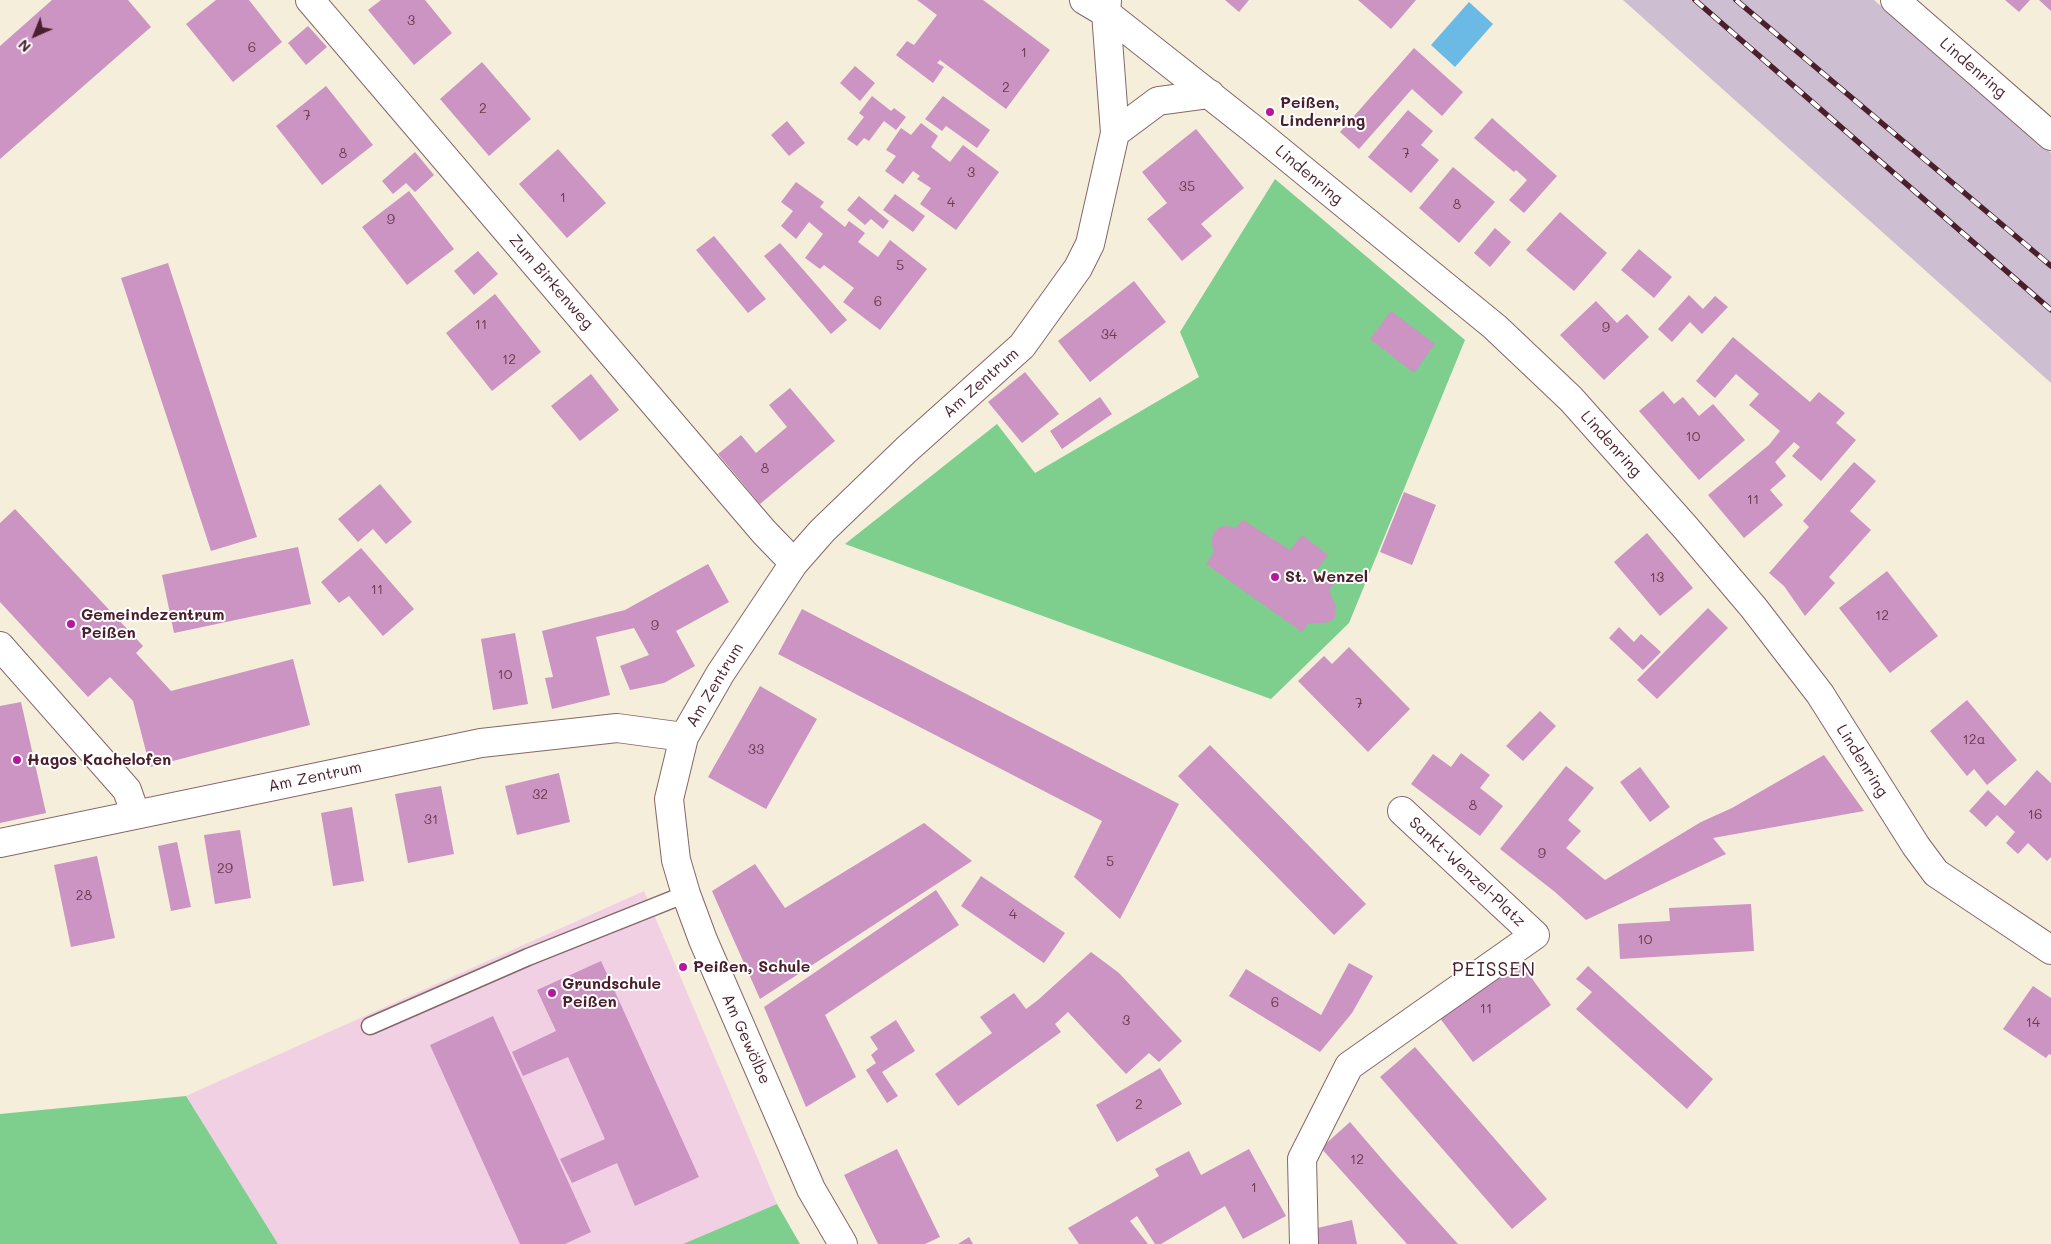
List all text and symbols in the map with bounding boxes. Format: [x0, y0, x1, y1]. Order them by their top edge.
north arrow [10, 10, 60, 60]
house number: 3 [407, 13, 415, 29]
street label: Lindenring [1936, 34, 2010, 102]
text: N [14, 36, 35, 57]
house number: 6 [248, 40, 256, 56]
house number: 1 [1021, 45, 1027, 61]
house number: 2 [1002, 80, 1010, 96]
place label: Peißen, Lindenring [1280, 93, 1365, 131]
house number: 2 [479, 101, 487, 117]
marker: Peißen, Lindenring [1264, 106, 1276, 118]
house number: 7 [303, 108, 311, 124]
street label: Lindenring [1271, 141, 1347, 209]
house number: 8 [339, 146, 347, 162]
house number: 7 [1402, 146, 1410, 162]
house number: 3 [967, 165, 975, 181]
house number: 35 [1179, 179, 1195, 195]
house number: 1 [560, 190, 566, 206]
house number: 4 [947, 195, 955, 211]
house number: 8 [1453, 197, 1461, 213]
house number: 9 [387, 212, 395, 228]
street label: Zum Birkenweg [505, 231, 597, 333]
house number: 5 [896, 258, 904, 274]
house number: 6 [874, 294, 882, 310]
house number: 11 [475, 317, 487, 333]
house number: 9 [1602, 320, 1610, 336]
house number: 34 [1101, 327, 1117, 343]
street label: Am Zentrum [939, 344, 1023, 422]
house number: 12 [502, 352, 516, 368]
street label: Lindenring [1576, 407, 1646, 481]
house number: 10 [1686, 429, 1700, 445]
house number: 8 [761, 461, 769, 477]
house number: 11 [1747, 492, 1759, 508]
place label: St. Wenzel [1285, 567, 1368, 587]
house number: 13 [1650, 570, 1664, 586]
marker: St. Wenzel [1269, 571, 1281, 583]
house number: 11 [371, 582, 383, 598]
place label: Gemeindezentrum Peißen [81, 605, 224, 643]
house number: 12 [1875, 608, 1889, 624]
marker: Gemeindezentrum Peißen [65, 618, 77, 630]
house number: 9 [651, 618, 659, 634]
street label: Am Zentrum [682, 639, 748, 731]
house number: 10 [498, 667, 512, 683]
house number: 7 [1355, 696, 1363, 712]
street label: Lindenring [1832, 721, 1892, 801]
house number: 12a [1963, 732, 1985, 748]
house number: 33 [748, 742, 764, 758]
place label: Hagos Kachelofen [27, 750, 171, 770]
marker: Hagos Kachelofen [11, 754, 23, 766]
street label: Am Zentrum [267, 758, 363, 796]
house number: 32 [532, 787, 548, 803]
house number: 8 [1469, 798, 1477, 814]
house number: 16 [2028, 807, 2042, 823]
house number: 31 [424, 812, 438, 828]
street label: Sankt-Wenzel-Platz [1405, 813, 1529, 931]
house number: 9 [1538, 846, 1546, 862]
house number: 5 [1106, 854, 1114, 870]
house number: 29 [217, 861, 233, 877]
house number: 28 [76, 888, 92, 904]
house number: 4 [1009, 907, 1017, 923]
house number: 10 [1638, 932, 1652, 948]
place label: Peißen, Schule [693, 957, 810, 977]
district label: PEISSEN [1451, 959, 1537, 981]
marker: Peißen, Schule [677, 961, 689, 973]
place label: Grundschule Peißen [562, 974, 661, 1012]
marker: Grundschule Peißen [546, 987, 558, 999]
street label: Am Gewölbe [718, 991, 774, 1087]
house number: 6 [1271, 995, 1279, 1011]
house number: 11 [1480, 1001, 1492, 1017]
house number: 3 [1122, 1013, 1130, 1029]
house number: 14 [2026, 1015, 2040, 1031]
house number: 2 [1135, 1097, 1143, 1113]
house number: 12 [1350, 1152, 1364, 1168]
house number: 1 [1251, 1180, 1257, 1196]

